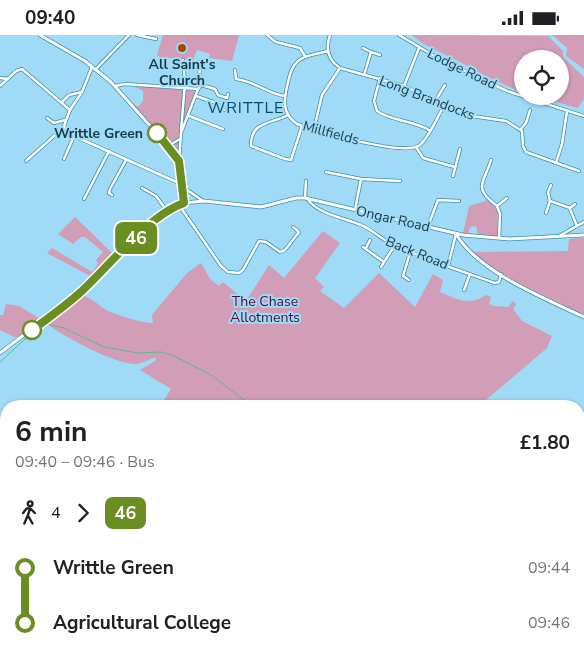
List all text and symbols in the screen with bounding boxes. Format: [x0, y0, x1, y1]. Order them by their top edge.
text: 09:40 [25, 5, 75, 31]
marker: All Saint's Church [176, 42, 188, 54]
street label: Lodge Road [424, 44, 500, 94]
map controls [514, 50, 569, 105]
button: locate [514, 50, 569, 105]
place label: All Saint's Church [149, 55, 216, 90]
street label: Long Brandocks [377, 71, 478, 125]
district label: WRITTLE [208, 97, 284, 119]
street label: Millfields [301, 116, 362, 150]
marker: Writtle Green [147, 123, 167, 143]
place label: Writtle Green [54, 124, 143, 143]
street label: Ongar Road [354, 201, 432, 237]
line badge: 46 [114, 222, 158, 254]
text: 46 [125, 226, 147, 250]
street label: Back Road [383, 232, 451, 274]
park label: The Chase Allotments [230, 292, 300, 327]
unlabelled marker [22, 320, 42, 340]
text: 6 min [15, 413, 87, 451]
text: £1.80 [520, 430, 570, 456]
text: 09:40 – 09:46 · Bus [15, 451, 155, 473]
icon: walk [15, 499, 43, 527]
icon: forward [69, 499, 97, 527]
text: 46 [115, 501, 136, 525]
text: 4 [51, 502, 61, 524]
text: Writtle Green [53, 555, 174, 581]
text: 09:44 [528, 557, 570, 579]
text: Agricultural College [53, 610, 231, 636]
text: 09:46 [528, 612, 570, 634]

